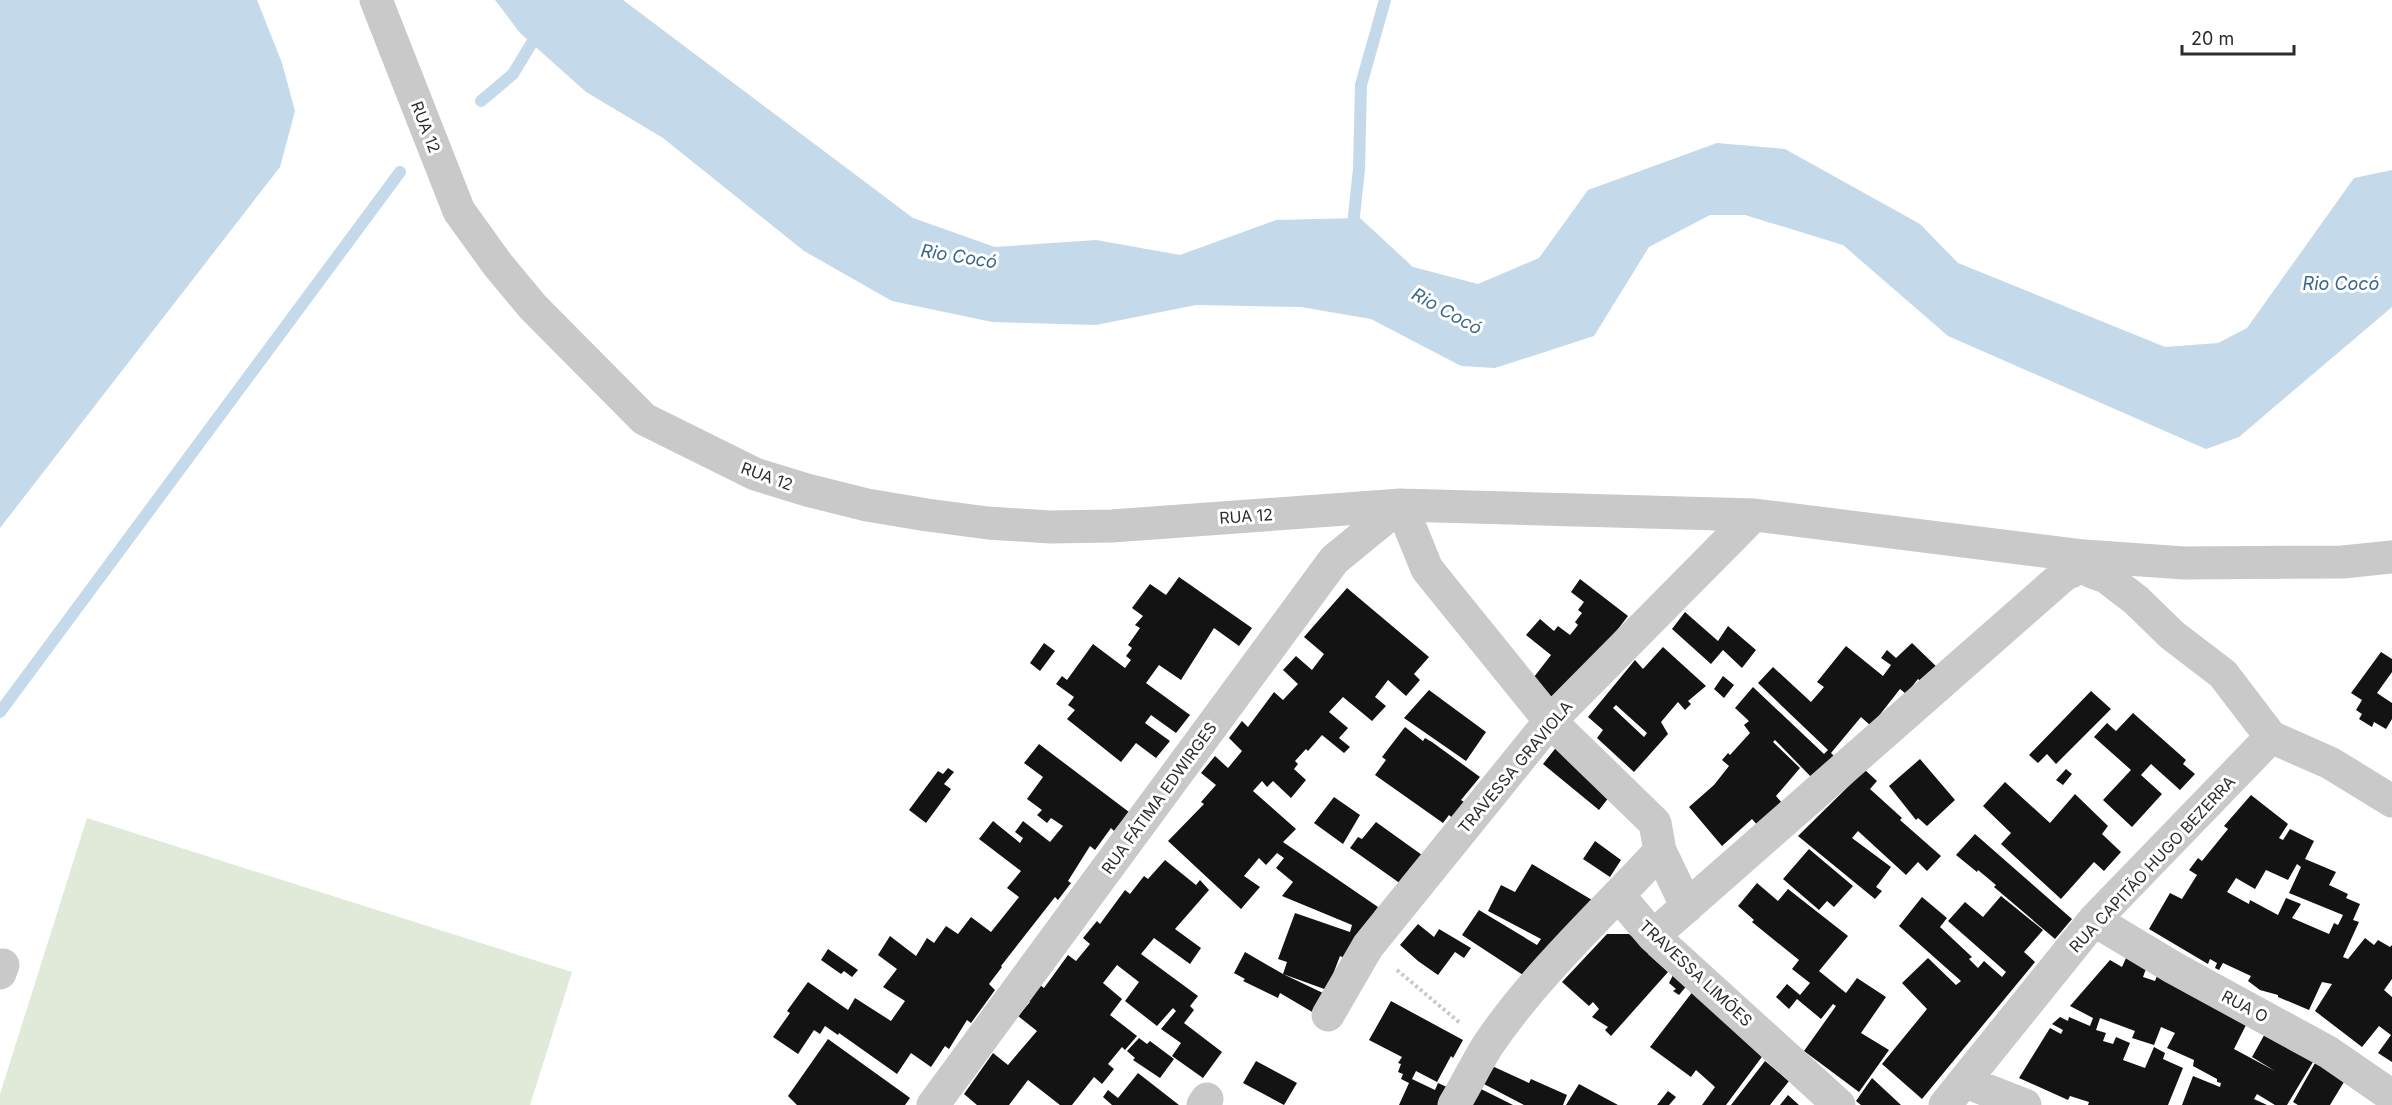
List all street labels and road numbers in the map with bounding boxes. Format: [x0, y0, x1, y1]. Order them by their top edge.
street label: RUA 12 [407, 98, 445, 156]
street label: RUA 12 [738, 457, 796, 495]
street label: RUA 12 [1219, 504, 1273, 528]
street label: TRAVESSA GRAVIOLA [1454, 697, 1576, 837]
street label: RUA FÁTIMA EDWIRGES [1097, 718, 1221, 878]
street label: RUA CAPITÃO HUGO BEZERRA [2065, 771, 2239, 957]
street label: TRAVESSA LIMÕES [1635, 915, 1757, 1031]
street label: RUA O [2218, 986, 2272, 1026]

